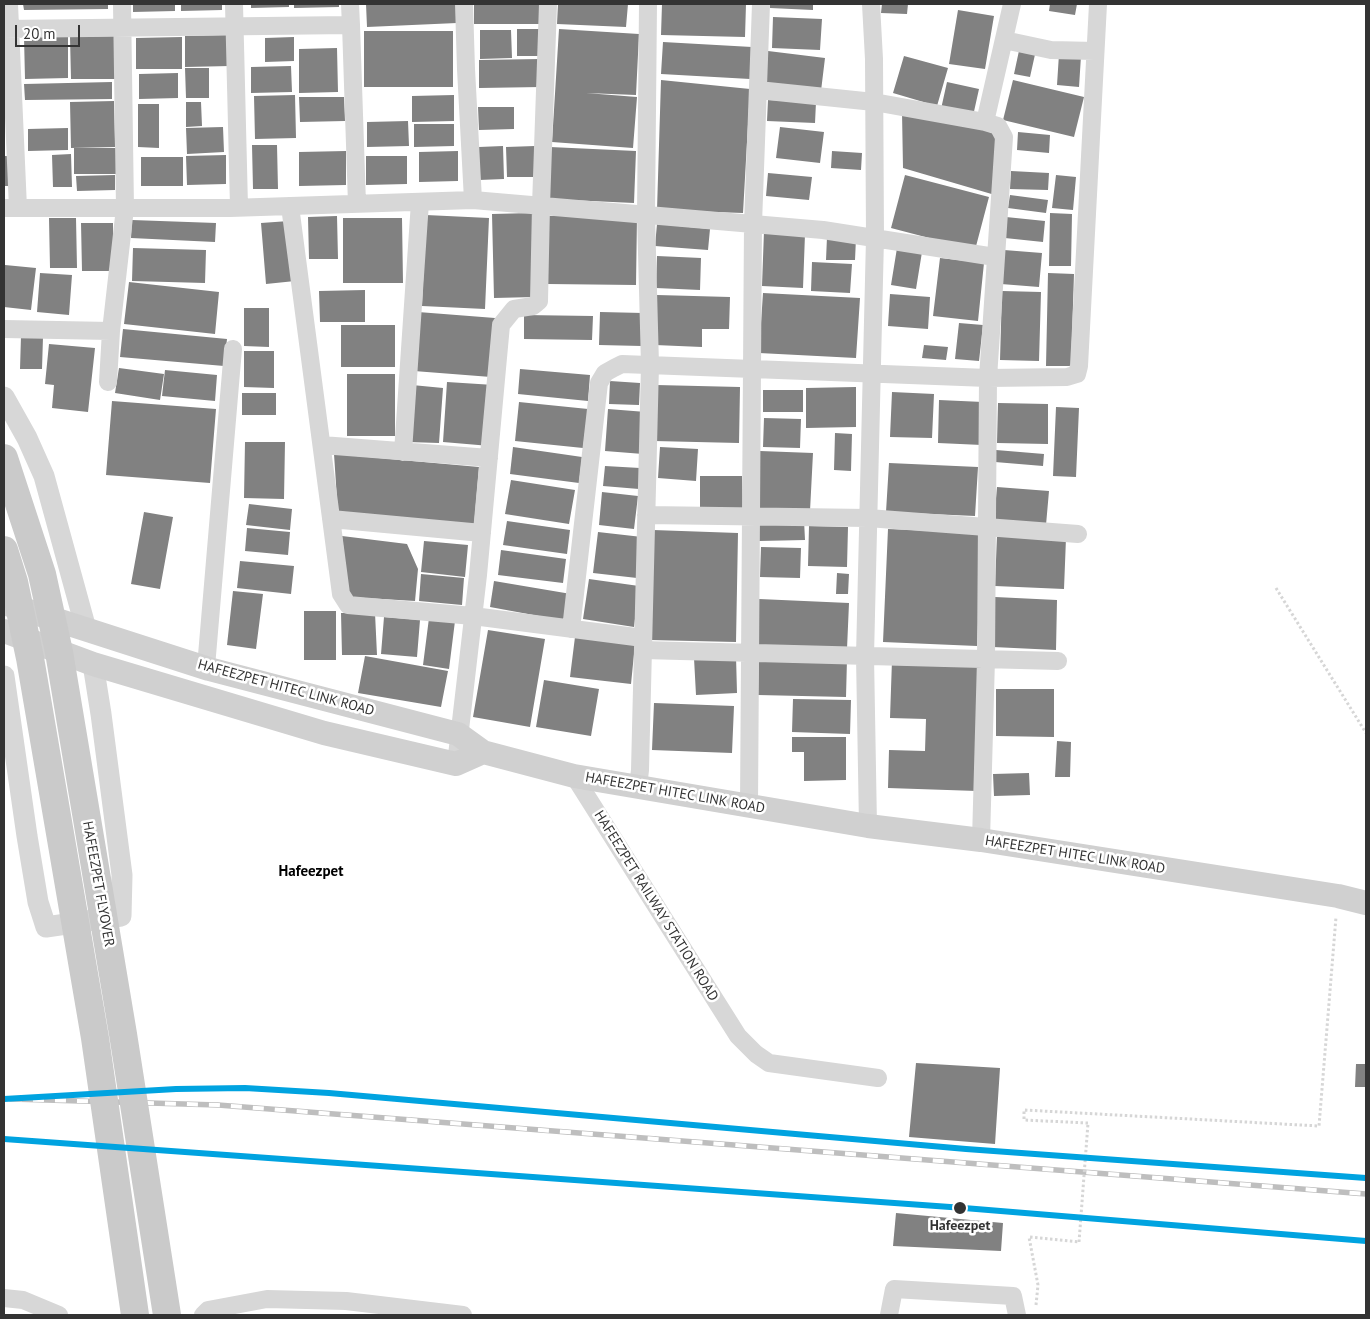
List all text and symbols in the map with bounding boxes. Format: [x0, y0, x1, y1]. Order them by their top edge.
scale bar [18, 15, 82, 47]
text: 20 m [23, 24, 56, 43]
street label: HAFEEZPET HITEC LINK ROAD [196, 656, 376, 720]
street label: HAFEEZPET HITEC LINK ROAD [584, 769, 766, 817]
street label: HAFEEZPET RAILWAY STATION ROAD [590, 808, 722, 1004]
street label: HAFEEZPET FLYOVER [79, 820, 117, 948]
street label: HAFEEZPET HITEC LINK ROAD [984, 832, 1166, 878]
district label: Hafeezpet [279, 863, 343, 881]
marker: Hafeezpet [952, 1200, 968, 1216]
place label: Hafeezpet [930, 1218, 990, 1234]

